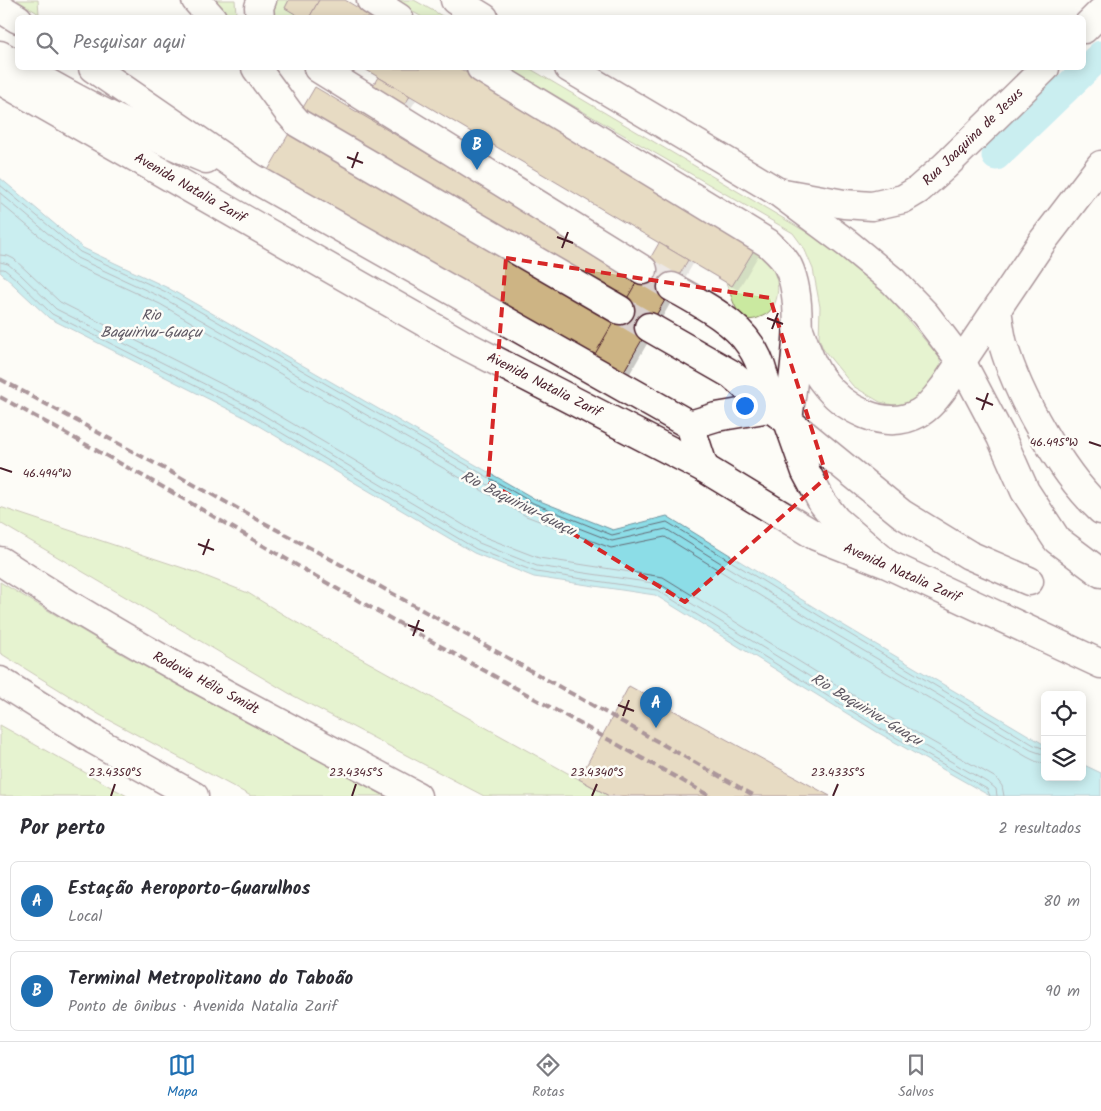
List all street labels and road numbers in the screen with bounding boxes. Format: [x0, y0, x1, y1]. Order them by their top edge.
street label: Rua Joaquina de Jesus [917, 83, 1029, 191]
street label: Avenida Natalia Zarif [130, 147, 252, 230]
street label: Avenida Natalia Zarif [483, 347, 607, 424]
street label: Avenida Natalia Zarif [840, 537, 966, 609]
street label: Rodovia Hélio Smidt [149, 646, 264, 721]

